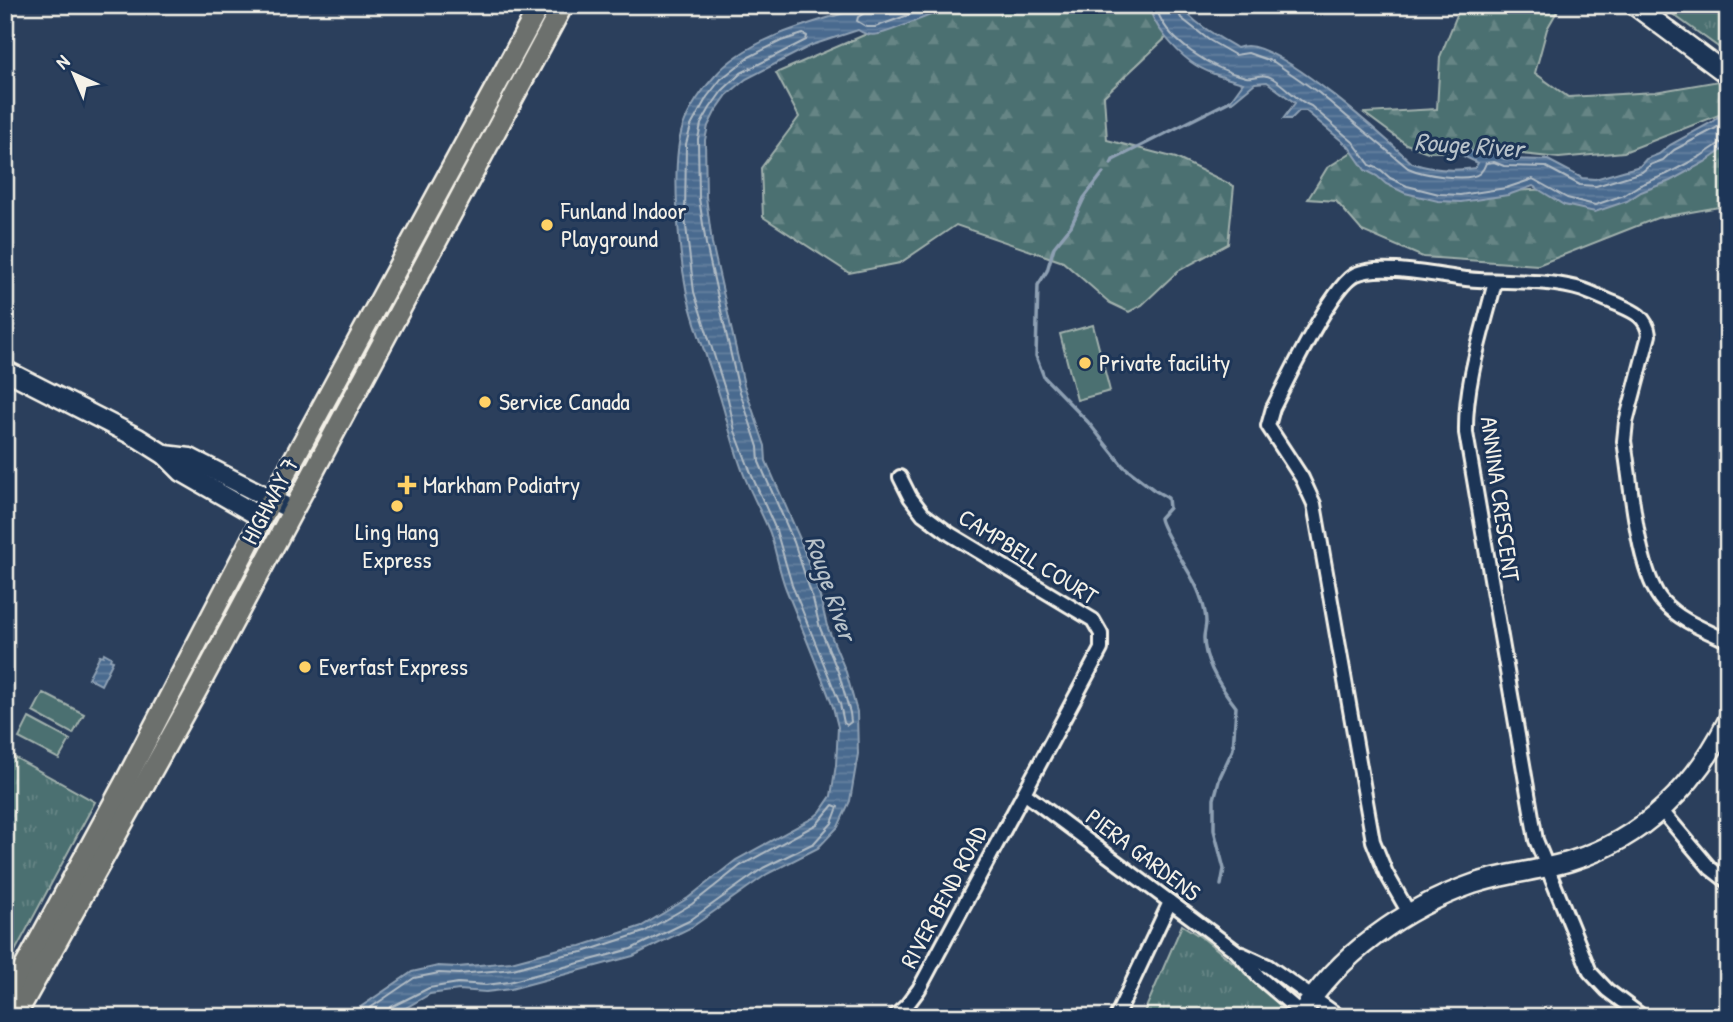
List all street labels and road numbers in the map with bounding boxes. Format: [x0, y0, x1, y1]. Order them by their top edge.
street label: ANNINA CRESCENT [1474, 414, 1529, 584]
street label: HIGHWAY 7 [233, 451, 305, 550]
street label: CAMPBELL COURT [953, 501, 1105, 612]
street label: PIERA GARDENS [1080, 801, 1207, 908]
street label: RIVER BEND ROAD [892, 819, 994, 973]

